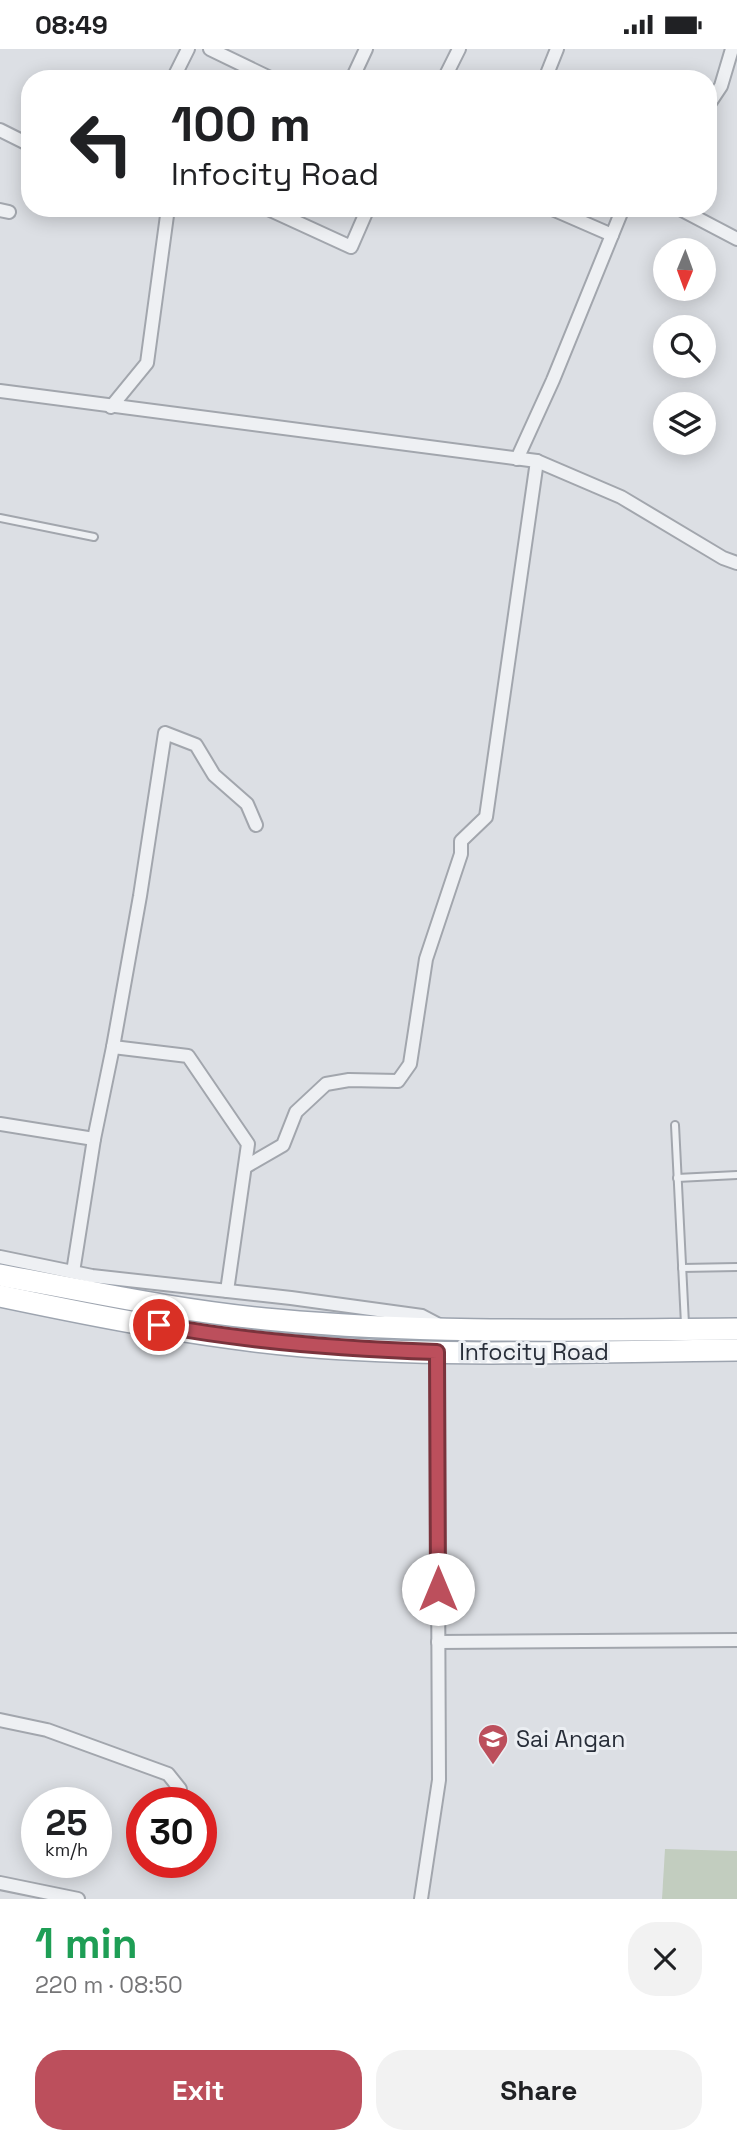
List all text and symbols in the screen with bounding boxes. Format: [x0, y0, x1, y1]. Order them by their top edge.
text: 08:49 [35, 8, 108, 42]
text: 100 m [171, 93, 311, 155]
icon: left [56, 98, 147, 189]
text: Infocity Road [171, 154, 379, 194]
north arrow [653, 238, 716, 301]
map controls [653, 238, 716, 455]
button: search [653, 315, 716, 378]
button: layers [653, 392, 716, 455]
pin [129, 1295, 189, 1355]
icon: arrive [140, 1306, 178, 1344]
street label: Infocity Road [459, 1337, 609, 1367]
position arrow [401, 1552, 475, 1626]
school or university icon: Sai Angan [476, 1722, 510, 1766]
place label: Sai Angan [516, 1724, 625, 1754]
speed limit sign: 30 [126, 1787, 217, 1878]
text: 25 [46, 1801, 87, 1845]
text: km/h [45, 1838, 88, 1861]
text: 1 min [35, 1917, 138, 1970]
button: close [628, 1922, 702, 1996]
text: 220 m · 08:50 [35, 1970, 183, 2000]
button: Exit [35, 2050, 362, 2130]
button: Share [376, 2050, 702, 2130]

